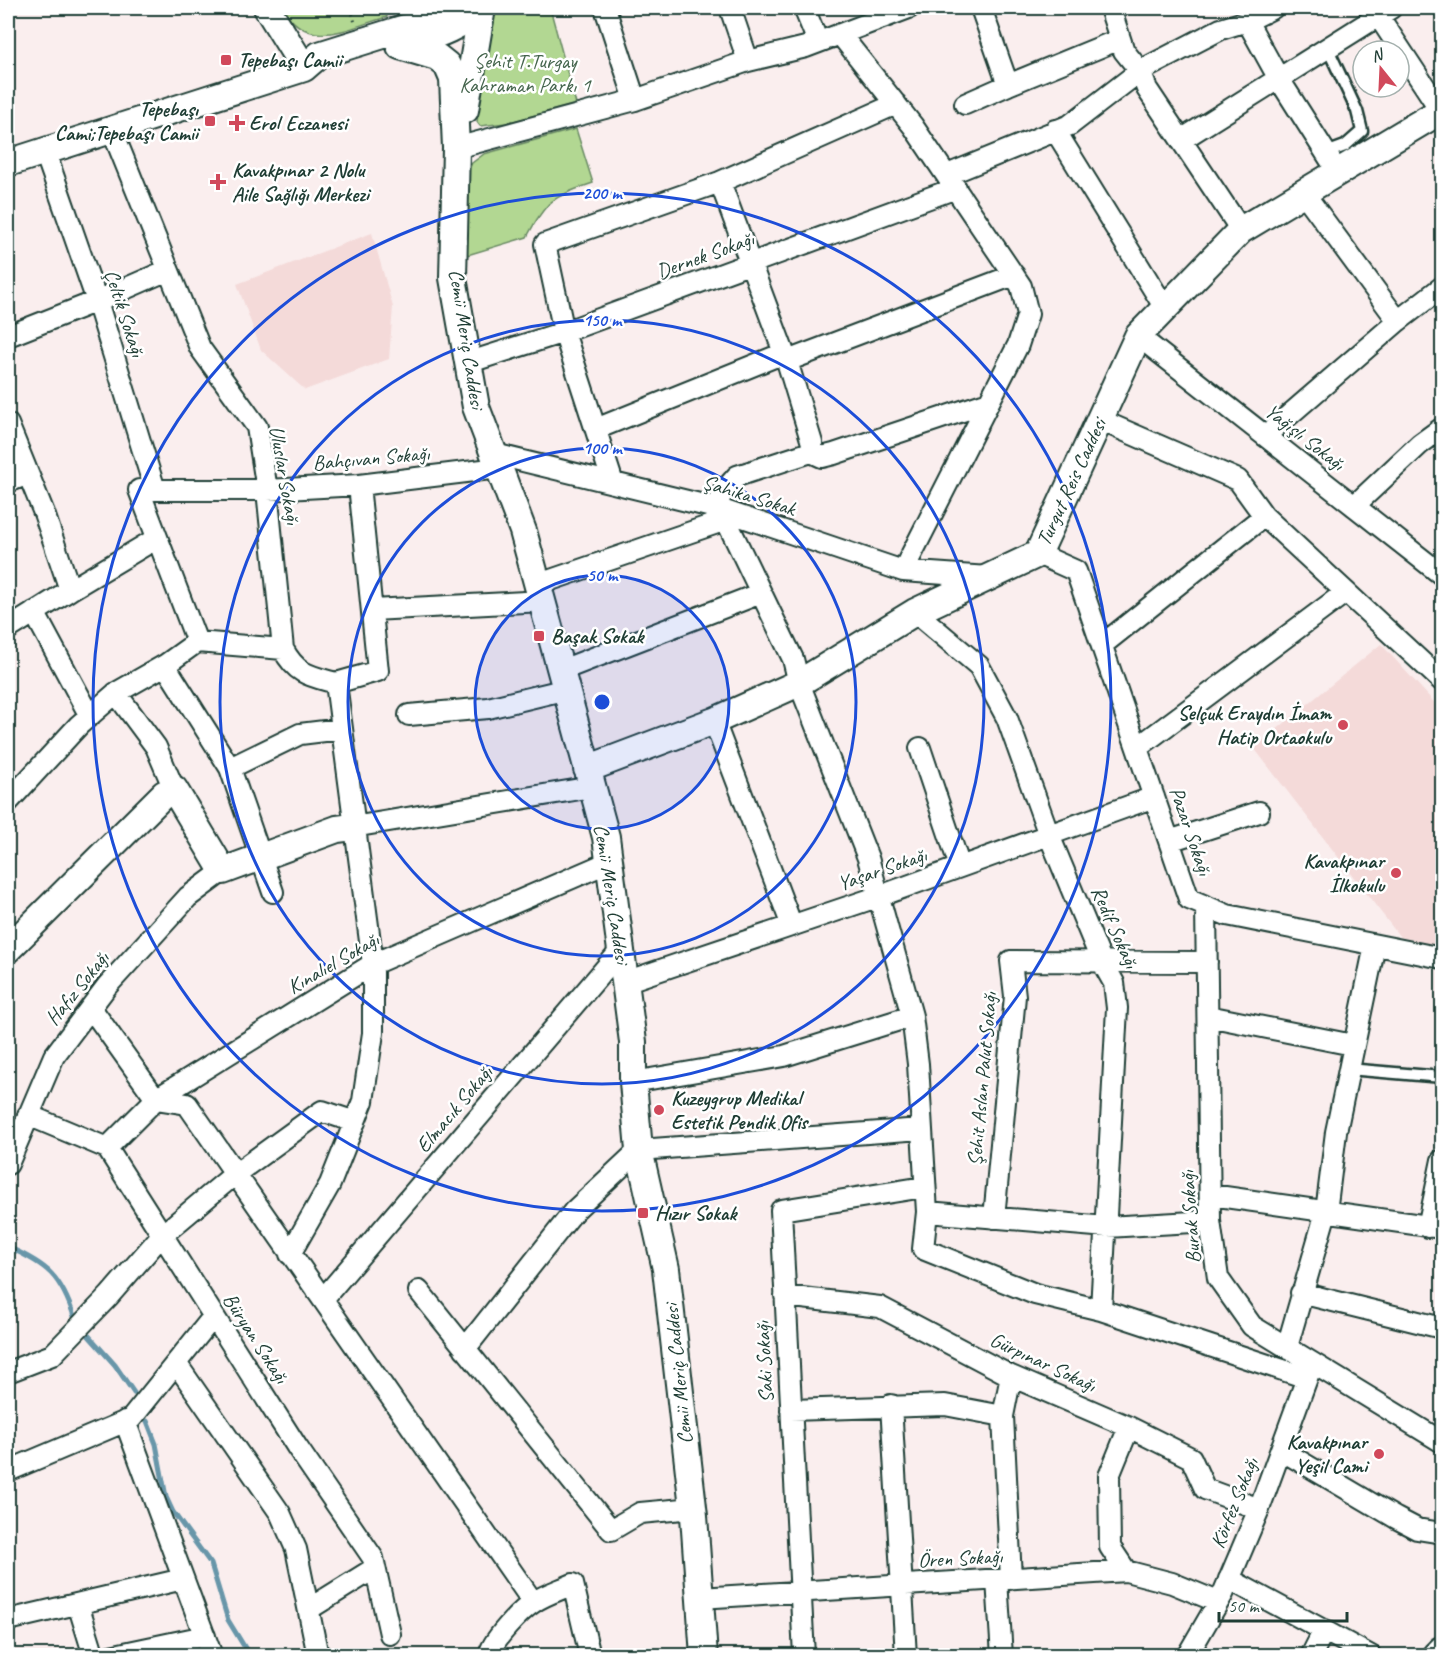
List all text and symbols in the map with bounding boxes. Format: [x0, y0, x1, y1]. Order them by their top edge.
north arrow [1351, 39, 1411, 99]
text: N [1369, 44, 1387, 67]
place label: Tepebaşı Camii [238, 47, 344, 73]
park label: Şehit T.Turgay Kahraman Parkı 1 [459, 48, 592, 98]
marker: Tepebaşı Camii [219, 53, 233, 67]
place label: Tepebaşı Cami;Tepebaşı Camii [55, 96, 201, 146]
place label: Erol Eczanesi [249, 110, 350, 136]
marker: Tepebaşı Cami;Tepebaşı Camii [203, 114, 217, 128]
marker: Erol Eczanesi [230, 116, 244, 130]
place label: Kavakpınar 2 Nolu Aile Sağlığı Merkezi [232, 157, 372, 207]
marker: Kavakpınar 2 Nolu Aile Sağlığı Merkezi [209, 173, 227, 191]
text: 200 m [583, 182, 623, 204]
street label: Dernek Sokağı [653, 225, 758, 285]
street label: Çeltik Sokağı [99, 266, 152, 361]
street label: Cemii Meriç Caddesi [443, 267, 491, 414]
text: 150 m [583, 309, 623, 331]
street label: Yağışlı Sokağı [1260, 398, 1351, 477]
street label: Turgut Reis Caddesi [1030, 411, 1113, 550]
street label: Uluslar Sokağı [264, 424, 307, 527]
text: 100 m [583, 437, 623, 459]
street label: Bahçıvan Sokağı [312, 440, 431, 476]
street label: Şahika Sokak [699, 469, 801, 522]
text: 50 m [587, 564, 619, 586]
place label: Başak Sokak [551, 623, 645, 649]
marker: Başak Sokak [532, 629, 546, 643]
centre of rings [592, 692, 612, 712]
place label: Selçuk Eraydın İmam Hatip Ortaokulu [1177, 700, 1333, 750]
marker: Selçuk Eraydın İmam Hatip Ortaokulu [1336, 718, 1350, 732]
street label: Pazar Sokağı [1164, 783, 1219, 880]
street label: Cemii Meriç Caddesi [588, 822, 636, 969]
street label: Yaşar Sokağı [834, 841, 931, 896]
place label: Kavakpınar İlkokulu [1303, 848, 1386, 898]
marker: Kavakpınar İlkokulu [1389, 866, 1403, 880]
street label: Redif Sokağı [1085, 882, 1145, 973]
street label: Kınalıel Sokağı [283, 926, 384, 1000]
street label: Hafız Sokağı [39, 945, 115, 1030]
street label: Şehit Aslan Palut Sokağı [961, 990, 1003, 1167]
street label: Elmacık Sokağı [410, 1059, 499, 1158]
place label: Kuzeygrup Medikal Estetik Pendik Ofis [671, 1085, 810, 1135]
marker: Kuzeygrup Medikal Estetik Pendik Ofis [652, 1103, 666, 1117]
street label: Burak Sokağı [1174, 1169, 1206, 1264]
place label: Hızır Sokak [655, 1200, 738, 1226]
marker: Hızır Sokak [636, 1206, 650, 1220]
street label: Büryan Sokağı [217, 1288, 295, 1389]
street label: Cemii Meriç Caddesi [657, 1300, 698, 1445]
street label: Saki Sokağı [749, 1319, 779, 1403]
street label: Gürpınar Sokağı [986, 1326, 1101, 1398]
place label: Kavakpınar Yeşil Cami [1286, 1429, 1370, 1479]
marker: Kavakpınar Yeşil Cami [1372, 1447, 1386, 1461]
street label: Körfez Sokağı [1204, 1453, 1264, 1552]
street label: Ören Sokağı [917, 1543, 1004, 1573]
scale bar [1219, 1585, 1346, 1623]
text: 50 m [1228, 1595, 1261, 1617]

